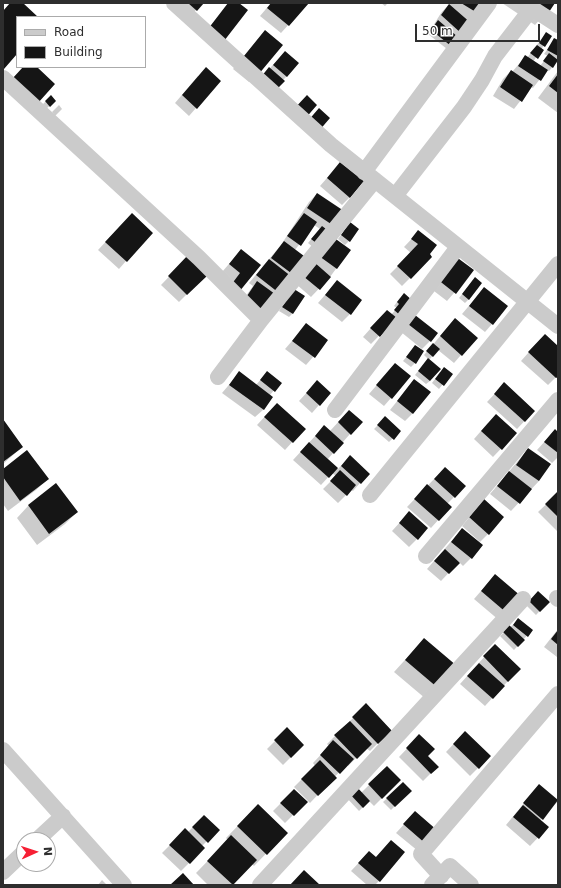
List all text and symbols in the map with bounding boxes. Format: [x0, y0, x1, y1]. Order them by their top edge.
legend [16, 16, 146, 68]
scale bar [417, 16, 542, 42]
text: 50 m [422, 24, 453, 38]
text: Road [54, 25, 84, 39]
text: Building [54, 45, 103, 59]
north arrow [16, 832, 56, 872]
text: N [41, 846, 54, 856]

